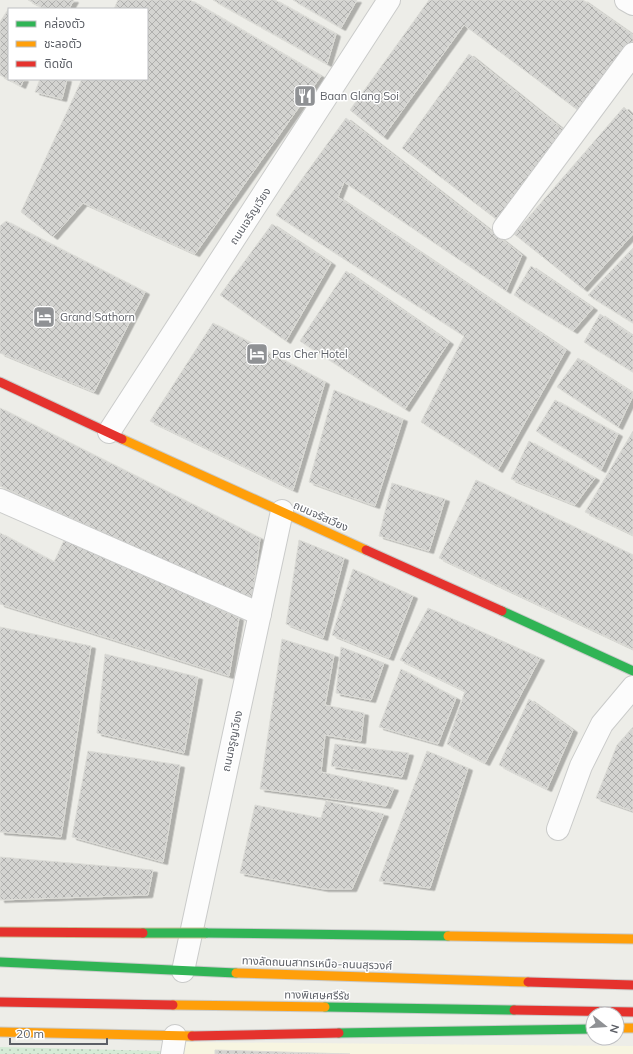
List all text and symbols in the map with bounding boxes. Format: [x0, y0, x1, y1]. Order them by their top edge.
legend [8, 8, 148, 80]
text: คล่องตัว [44, 16, 85, 31]
text: ชะลอตัว [44, 36, 82, 51]
text: ติดขัด [44, 56, 73, 71]
restaurant icon: Baan Glang Soi [292, 83, 318, 109]
place label: Baan Glang Soi [320, 89, 399, 103]
street label: ถนนเจริญเวียง [226, 185, 274, 247]
hotel icon: Grand Sathorn [31, 304, 57, 330]
place label: Grand Sathorn [60, 310, 135, 324]
hotel icon: Pas Cher Hotel [244, 341, 270, 367]
place label: Pas Cher Hotel [272, 347, 348, 361]
street label: ถนนจรัสเวียง [291, 498, 351, 534]
street label: ถนนจรูญเวียง [219, 709, 245, 773]
street label: ทางลัดถนนสาทรเหนือ-ถนนสุรวงศ์ [242, 953, 393, 973]
street label: ทางพิเศษศรีรัช [284, 987, 350, 1003]
north arrow [585, 1006, 625, 1046]
scale bar [10, 1020, 107, 1046]
text: N [607, 1023, 622, 1035]
text: 20 m [16, 1026, 44, 1041]

